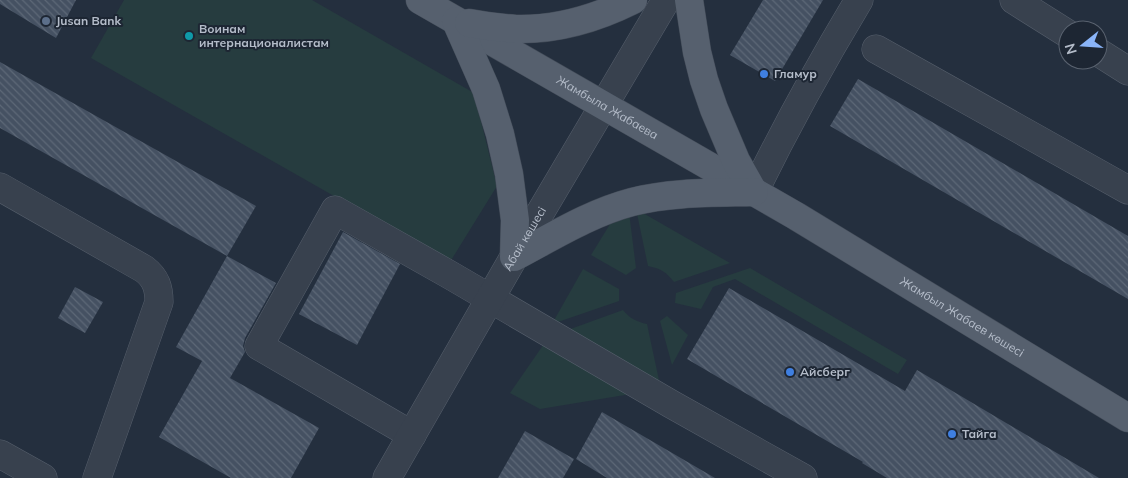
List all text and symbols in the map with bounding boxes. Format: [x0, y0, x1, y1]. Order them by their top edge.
place label: Jusan Bank [56, 13, 121, 28]
marker: Jusan Bank [40, 15, 52, 27]
north arrow [1058, 20, 1108, 70]
place label: Воинам интернационалистам [199, 21, 329, 50]
marker: Воинам интернационалистам [183, 30, 195, 42]
text: N [1060, 41, 1081, 56]
place label: Гламур [774, 66, 817, 81]
marker: Гламур [758, 68, 770, 80]
street label: Жамбыла Жабаева [554, 72, 661, 142]
street label: Абай көшесі [500, 204, 549, 273]
street label: Жамбыл Жабаев көшесі [898, 273, 1027, 360]
place label: Айсберг [800, 364, 850, 379]
marker: Айсберг [784, 366, 796, 378]
place label: Тайга [962, 426, 997, 441]
marker: Тайга [946, 428, 958, 440]

